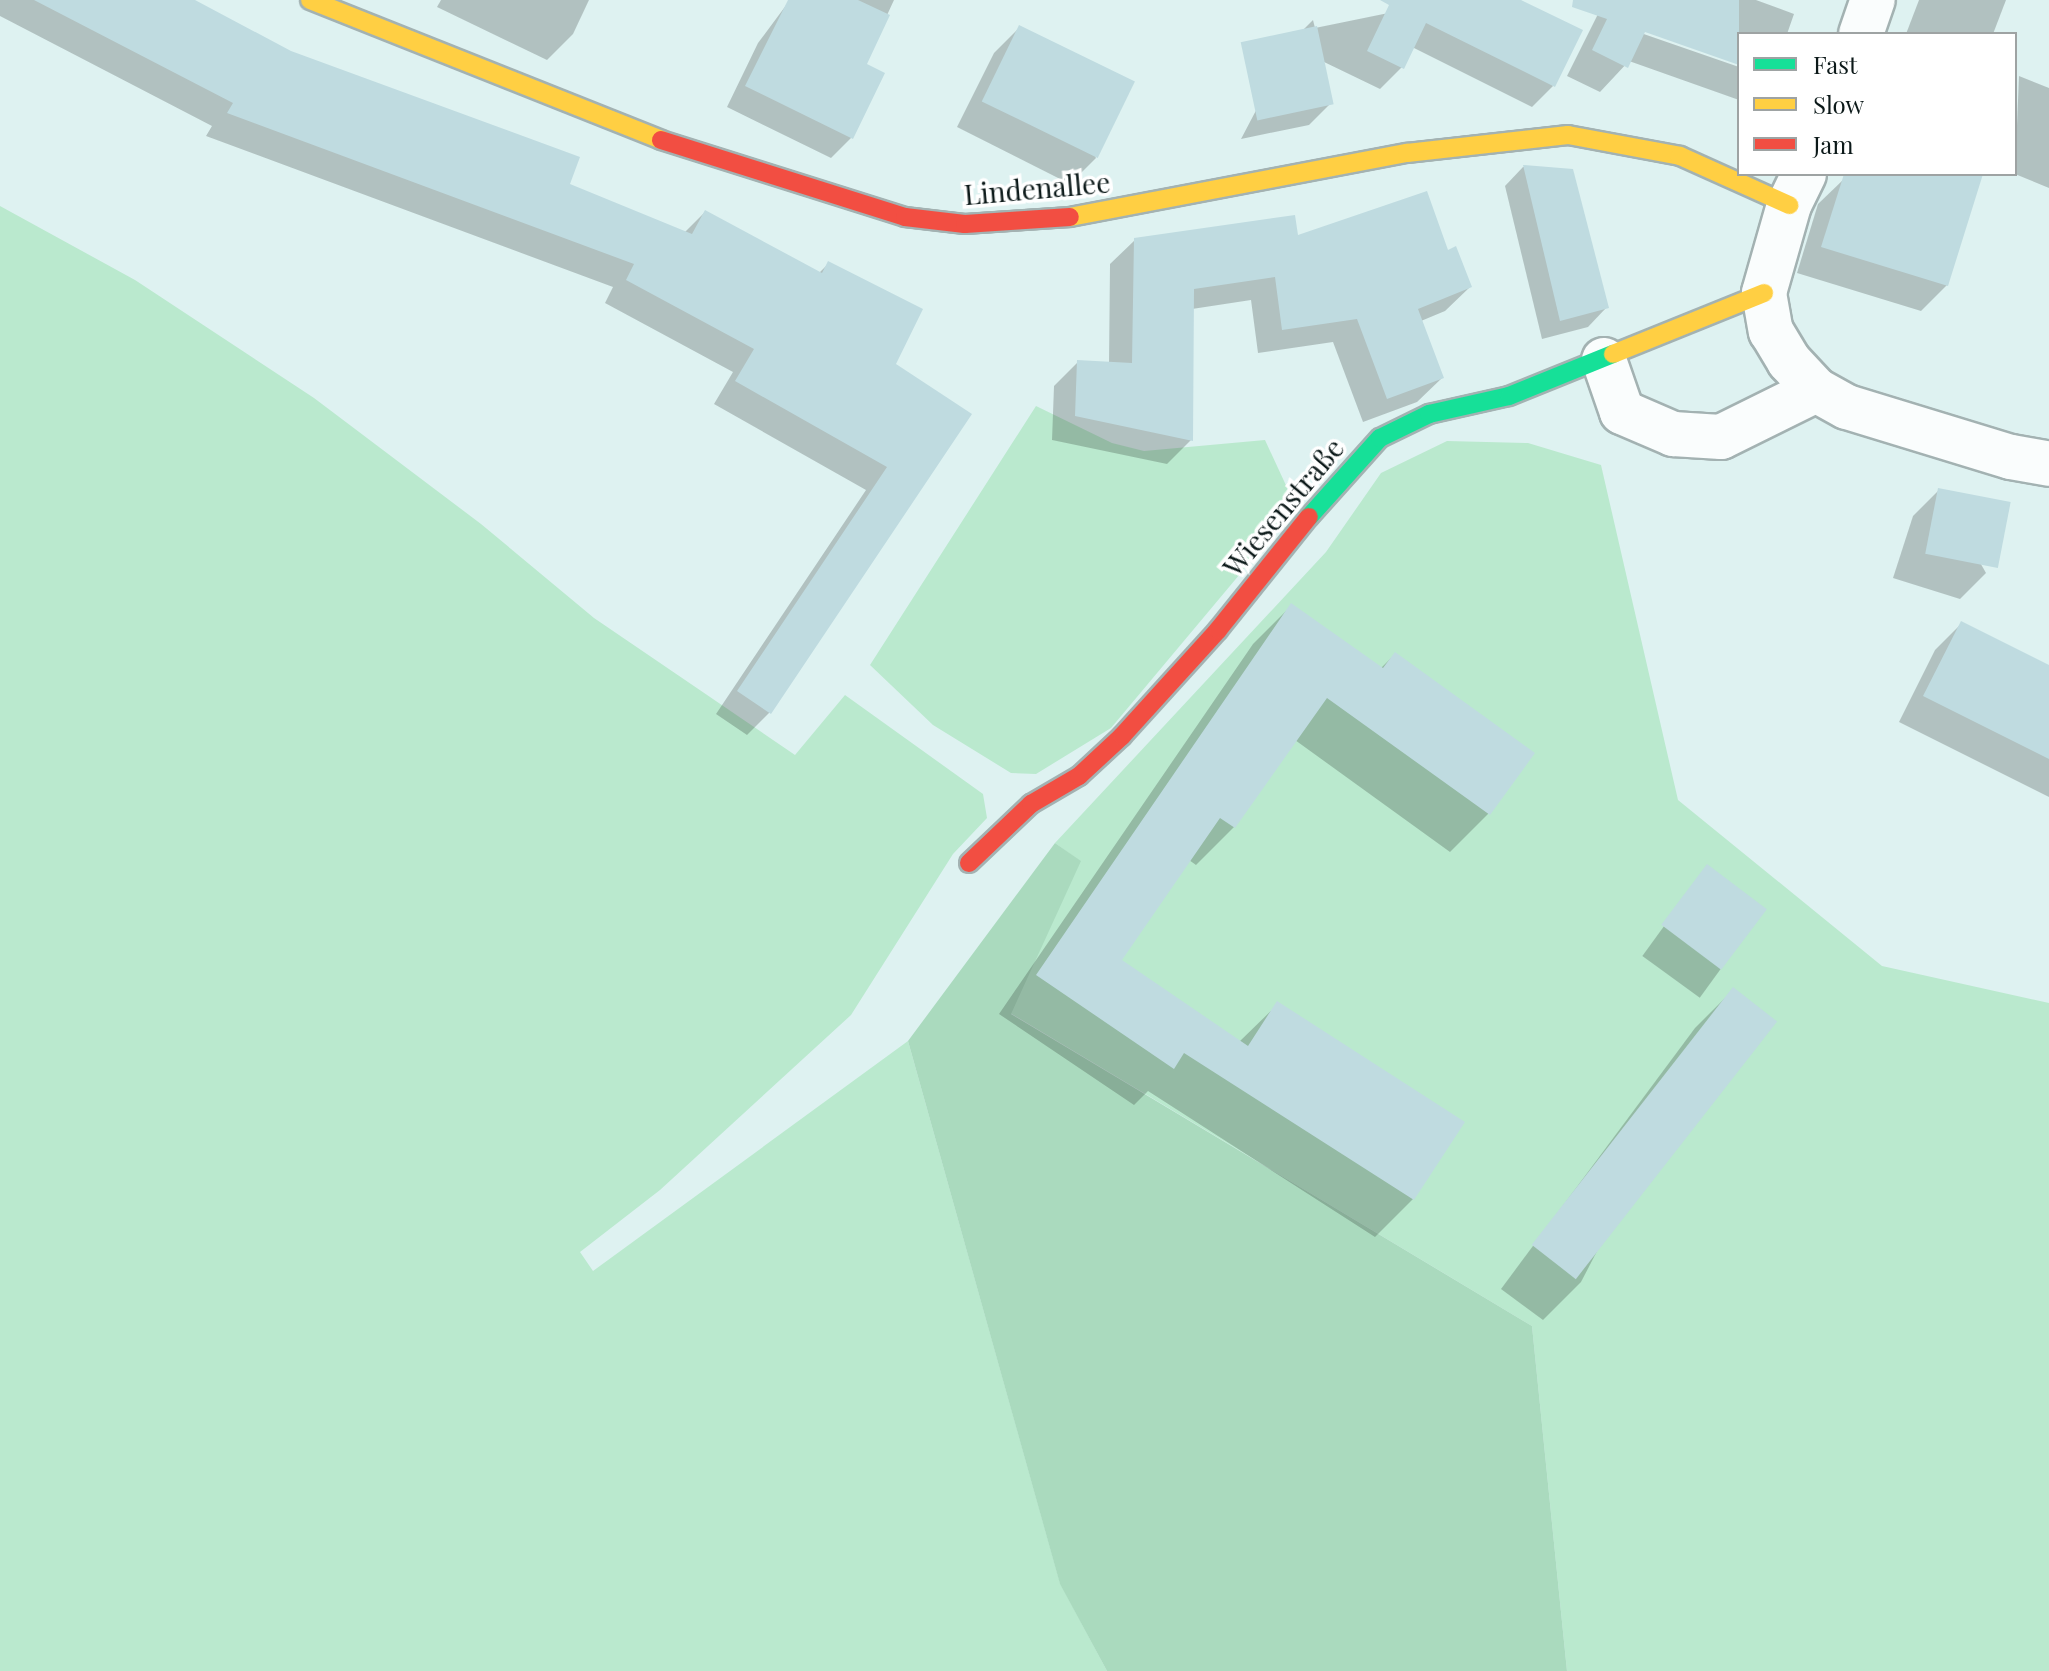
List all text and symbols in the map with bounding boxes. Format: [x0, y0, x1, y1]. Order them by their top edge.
legend [1737, 32, 2017, 176]
text: Fast [1813, 48, 1858, 80]
text: Slow [1813, 88, 1864, 120]
text: Jam [1813, 128, 1854, 160]
street label: Lindenallee [963, 165, 1111, 211]
street label: Wiesenstraße [1216, 431, 1350, 583]

